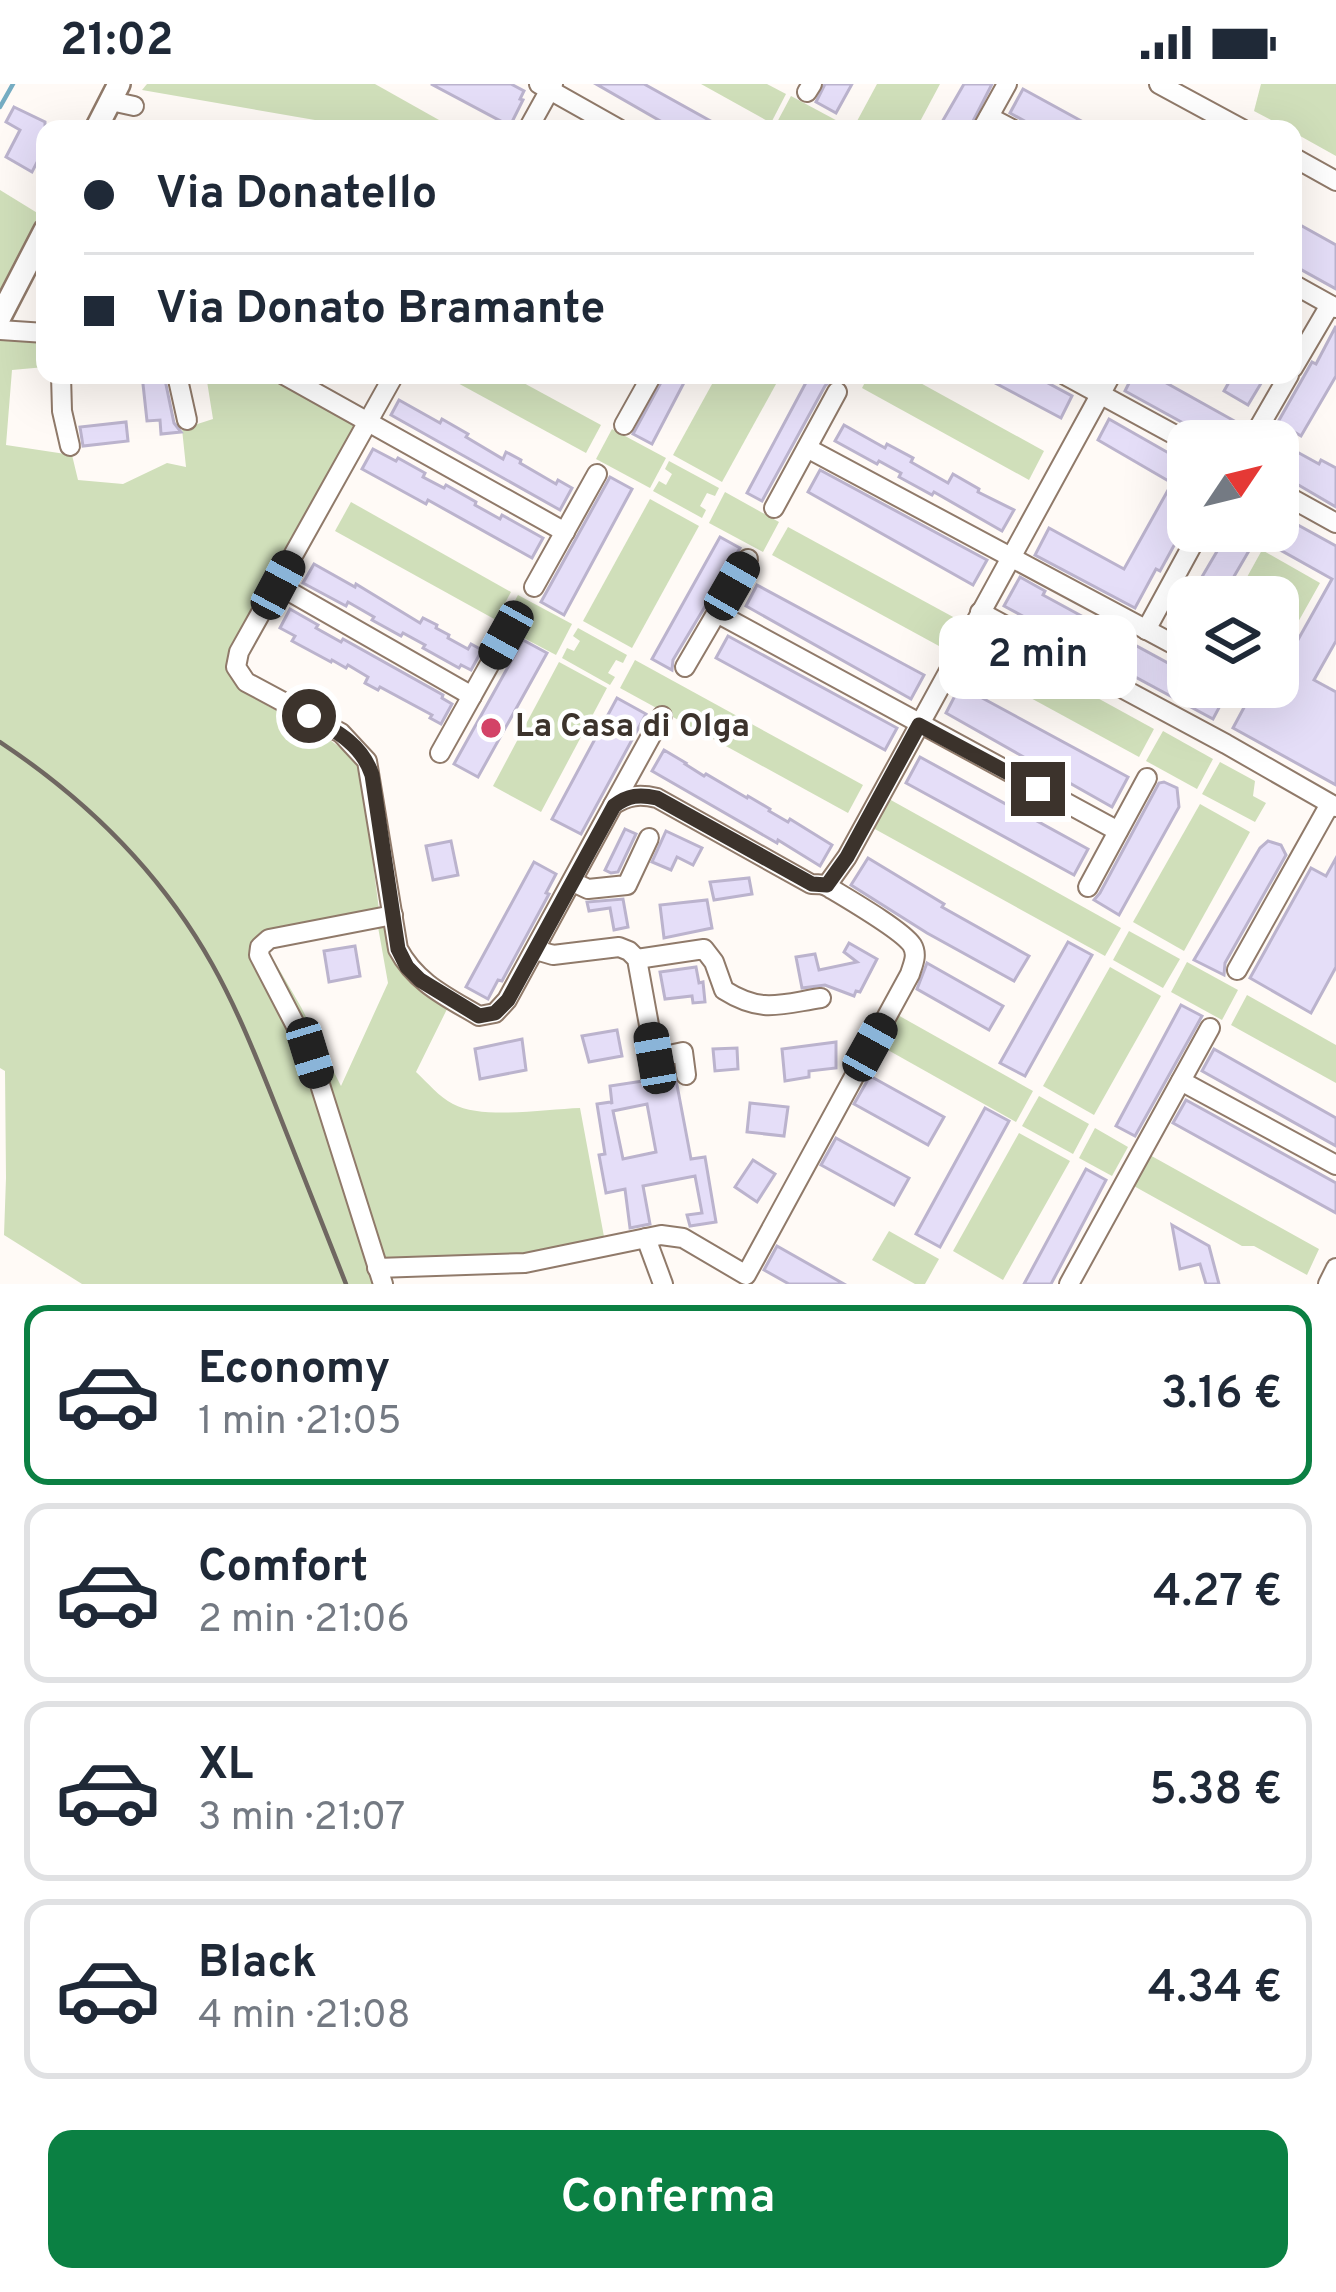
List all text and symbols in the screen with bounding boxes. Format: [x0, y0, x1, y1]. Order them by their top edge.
text: 21:02 [60, 14, 174, 71]
text: Via Donatello [156, 167, 437, 224]
text: Via Donato Bramante [156, 282, 605, 339]
north arrow [1167, 420, 1299, 552]
map controls [1167, 420, 1299, 708]
car [245, 545, 311, 625]
car [698, 546, 766, 626]
button: layers [1167, 576, 1299, 708]
car [473, 595, 539, 675]
callout: 2 min [939, 615, 1137, 699]
text: 2 min [988, 632, 1088, 681]
route start [282, 689, 336, 743]
place label: La Casa di Olga [515, 707, 750, 749]
marker: La Casa di Olga [478, 715, 504, 741]
route end [1011, 762, 1065, 816]
car [837, 1007, 903, 1087]
car [282, 1013, 338, 1093]
car [631, 1019, 679, 1097]
icon: car [54, 1341, 162, 1449]
text: Economy [198, 1342, 390, 1399]
text: 3.16 € [1161, 1367, 1282, 1424]
text: 1 min · 21:05 [198, 1399, 401, 1448]
icon: car [54, 1539, 162, 1647]
text: Comfort [198, 1540, 368, 1597]
text: 4.27 € [1153, 1565, 1282, 1622]
text: 2 min · 21:06 [198, 1597, 410, 1646]
icon: car [54, 1737, 162, 1845]
text: XL [198, 1738, 253, 1795]
text: 5.38 € [1149, 1763, 1282, 1820]
text: 3 min · 21:07 [198, 1795, 405, 1844]
icon: car [54, 1935, 162, 2043]
text: Black [198, 1936, 317, 1993]
text: 4.34 € [1148, 1961, 1282, 2018]
text: 4 min · 21:08 [198, 1993, 411, 2042]
button: Conferma [48, 2130, 1288, 2268]

